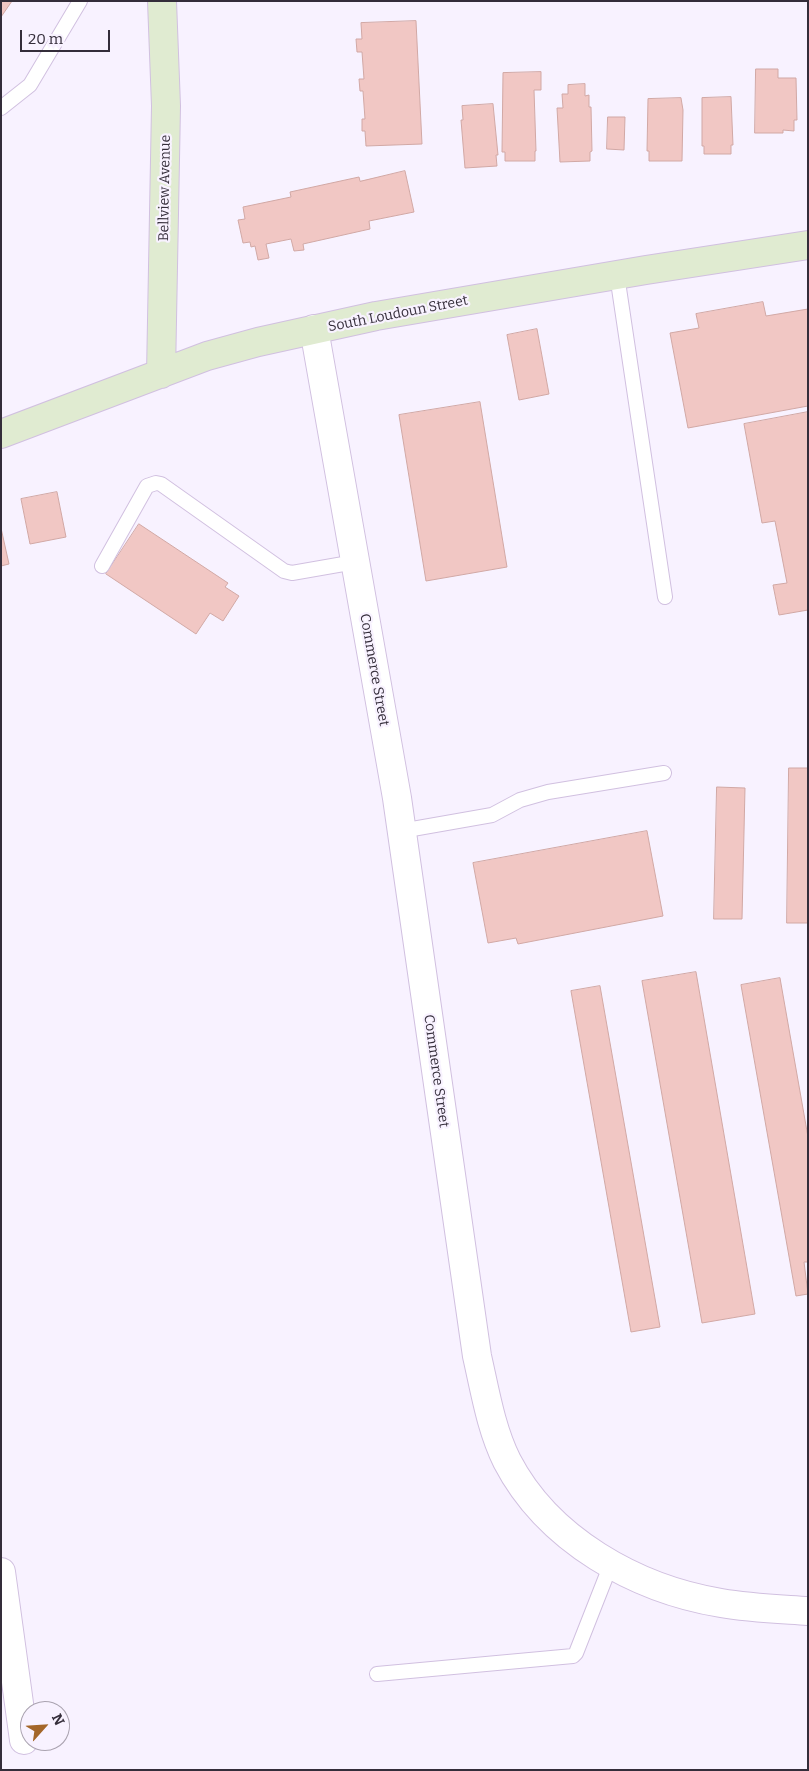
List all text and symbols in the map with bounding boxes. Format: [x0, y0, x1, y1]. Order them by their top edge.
scale bar [22, 20, 112, 52]
text: 20 m [28, 30, 63, 48]
street label: Bellview Avenue [156, 135, 174, 241]
street label: South Loudoun Street [327, 292, 469, 336]
street label: Commerce Street [356, 612, 392, 728]
street label: Commerce Street [420, 1013, 452, 1129]
north arrow [20, 1701, 70, 1751]
text: N [48, 1711, 68, 1728]

